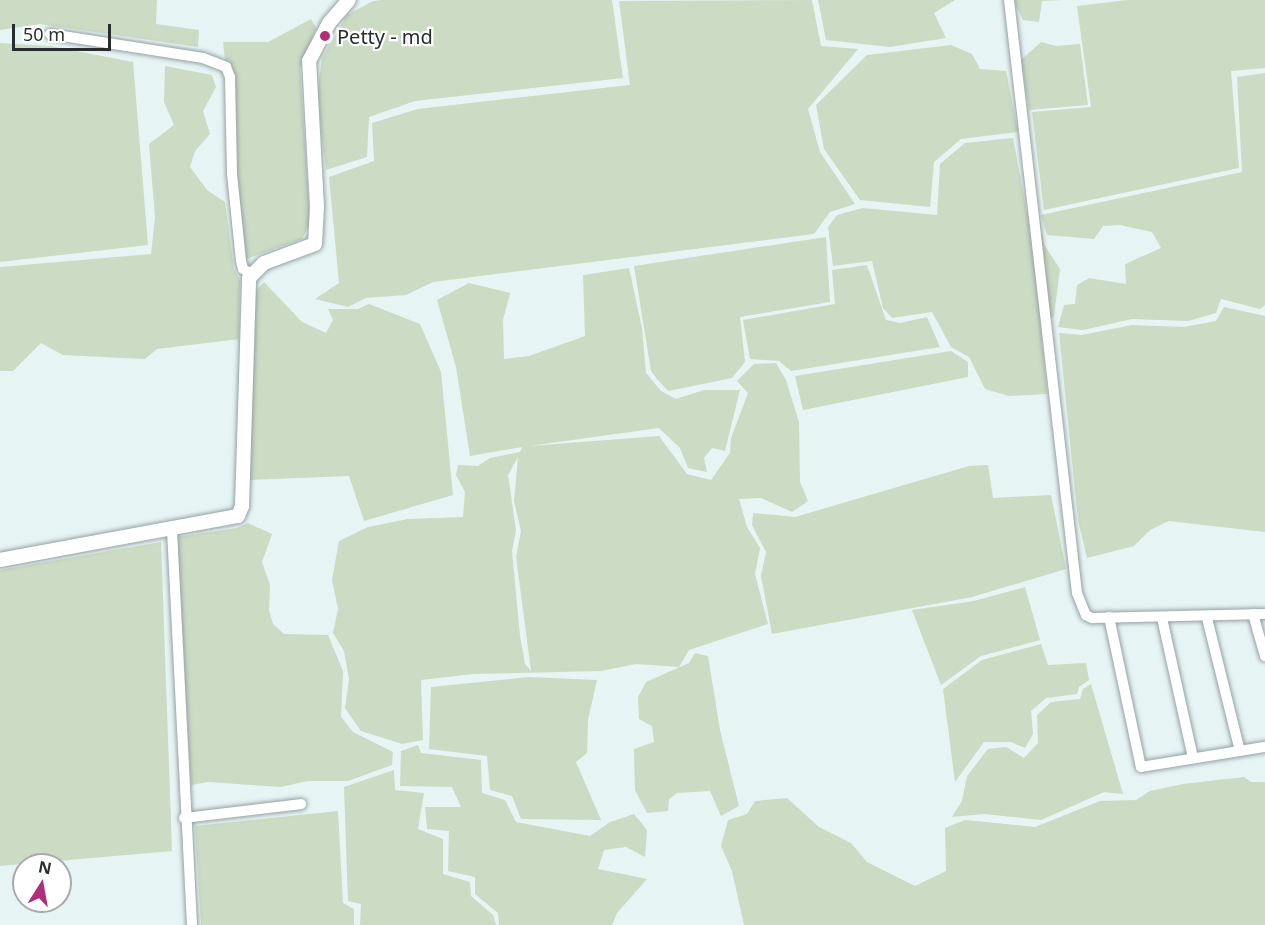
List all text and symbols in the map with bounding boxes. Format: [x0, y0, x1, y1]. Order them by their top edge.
scale bar [15, 12, 114, 50]
text: 50 m [23, 22, 65, 46]
place label: Petty - md [337, 24, 433, 48]
marker: Petty - md [318, 29, 332, 43]
north arrow [12, 853, 72, 913]
text: N [37, 855, 54, 879]

